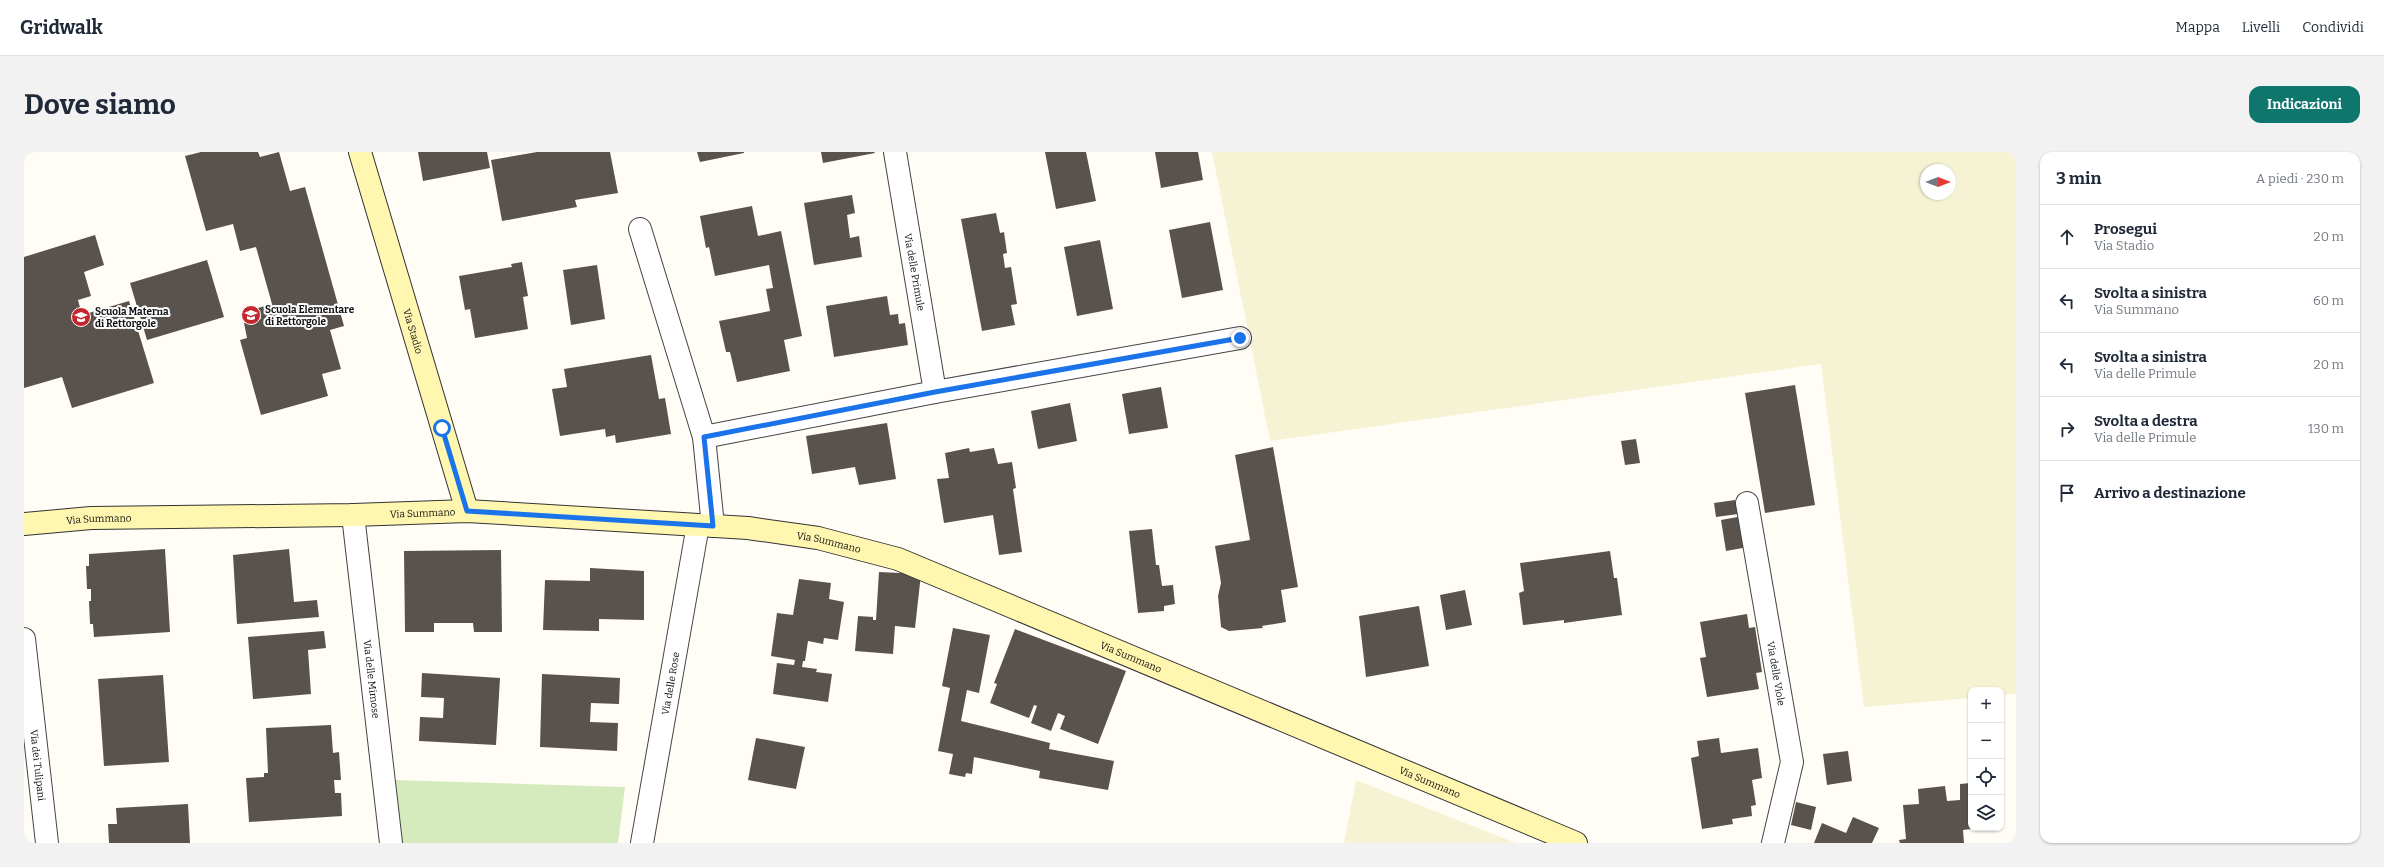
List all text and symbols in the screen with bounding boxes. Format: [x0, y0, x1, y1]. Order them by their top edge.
text: Gridwalk [20, 16, 103, 39]
text: Mappa [2176, 19, 2220, 36]
text: Livelli [2242, 19, 2280, 36]
text: Condividi [2302, 19, 2364, 36]
button: Indicazioni [2249, 86, 2360, 123]
text: Dove siamo [24, 88, 176, 121]
north arrow [1920, 164, 1956, 200]
text: 3 min [2056, 168, 2101, 189]
text: A piedi · 230 m [2256, 171, 2344, 186]
text: Prosegui [2094, 220, 2157, 238]
icon: ahead [2056, 226, 2078, 248]
text: 20 m [2314, 229, 2344, 244]
street label: Via delle Primule [901, 232, 927, 312]
text: Via Stadio [2094, 238, 2154, 253]
text: Svolta a sinistra [2094, 284, 2207, 302]
icon: left [2056, 290, 2078, 312]
text: 60 m [2313, 293, 2344, 308]
text: Via Summano [2094, 302, 2179, 317]
school or university icon: Scuola Elementare di Rettorgole [240, 304, 262, 326]
place label: Scuola Elementare di Rettorgole [265, 304, 355, 328]
school or university icon: Scuola Materna di Rettorgole [70, 306, 92, 328]
place label: Scuola Materna di Rettorgole [95, 306, 169, 330]
street label: Via Stadio [400, 308, 425, 356]
route end [1231, 329, 1249, 347]
text: Svolta a sinistra [2094, 348, 2207, 366]
icon: left [2056, 354, 2078, 376]
text: 20 m [2314, 357, 2344, 372]
text: Via delle Primule [2094, 366, 2196, 381]
text: Svolta a destra [2094, 412, 2198, 430]
icon: right [2056, 418, 2078, 440]
route start [433, 419, 451, 437]
text: 130 m [2308, 421, 2344, 436]
text: Via delle Primule [2094, 430, 2196, 445]
icon: arrive [2056, 482, 2078, 504]
text: Arrivo a destinazione [2094, 484, 2246, 502]
street label: Via Summano [390, 506, 456, 521]
street label: Via Summano [66, 513, 132, 527]
street label: Via Summano [796, 530, 862, 556]
street label: Via delle Mimose [360, 639, 382, 719]
street label: Via Summano [1098, 639, 1163, 676]
street label: Via delle Viole [1764, 641, 1787, 707]
street label: Via delle Rose [660, 651, 683, 716]
map controls [1968, 687, 2004, 831]
button: + [1968, 687, 2004, 723]
button: − [1968, 723, 2004, 759]
street label: Via dei Tulipani [27, 729, 47, 802]
button: locate [1968, 759, 2004, 795]
street label: Via Summano [1397, 765, 1462, 801]
button: layers [1968, 795, 2004, 831]

